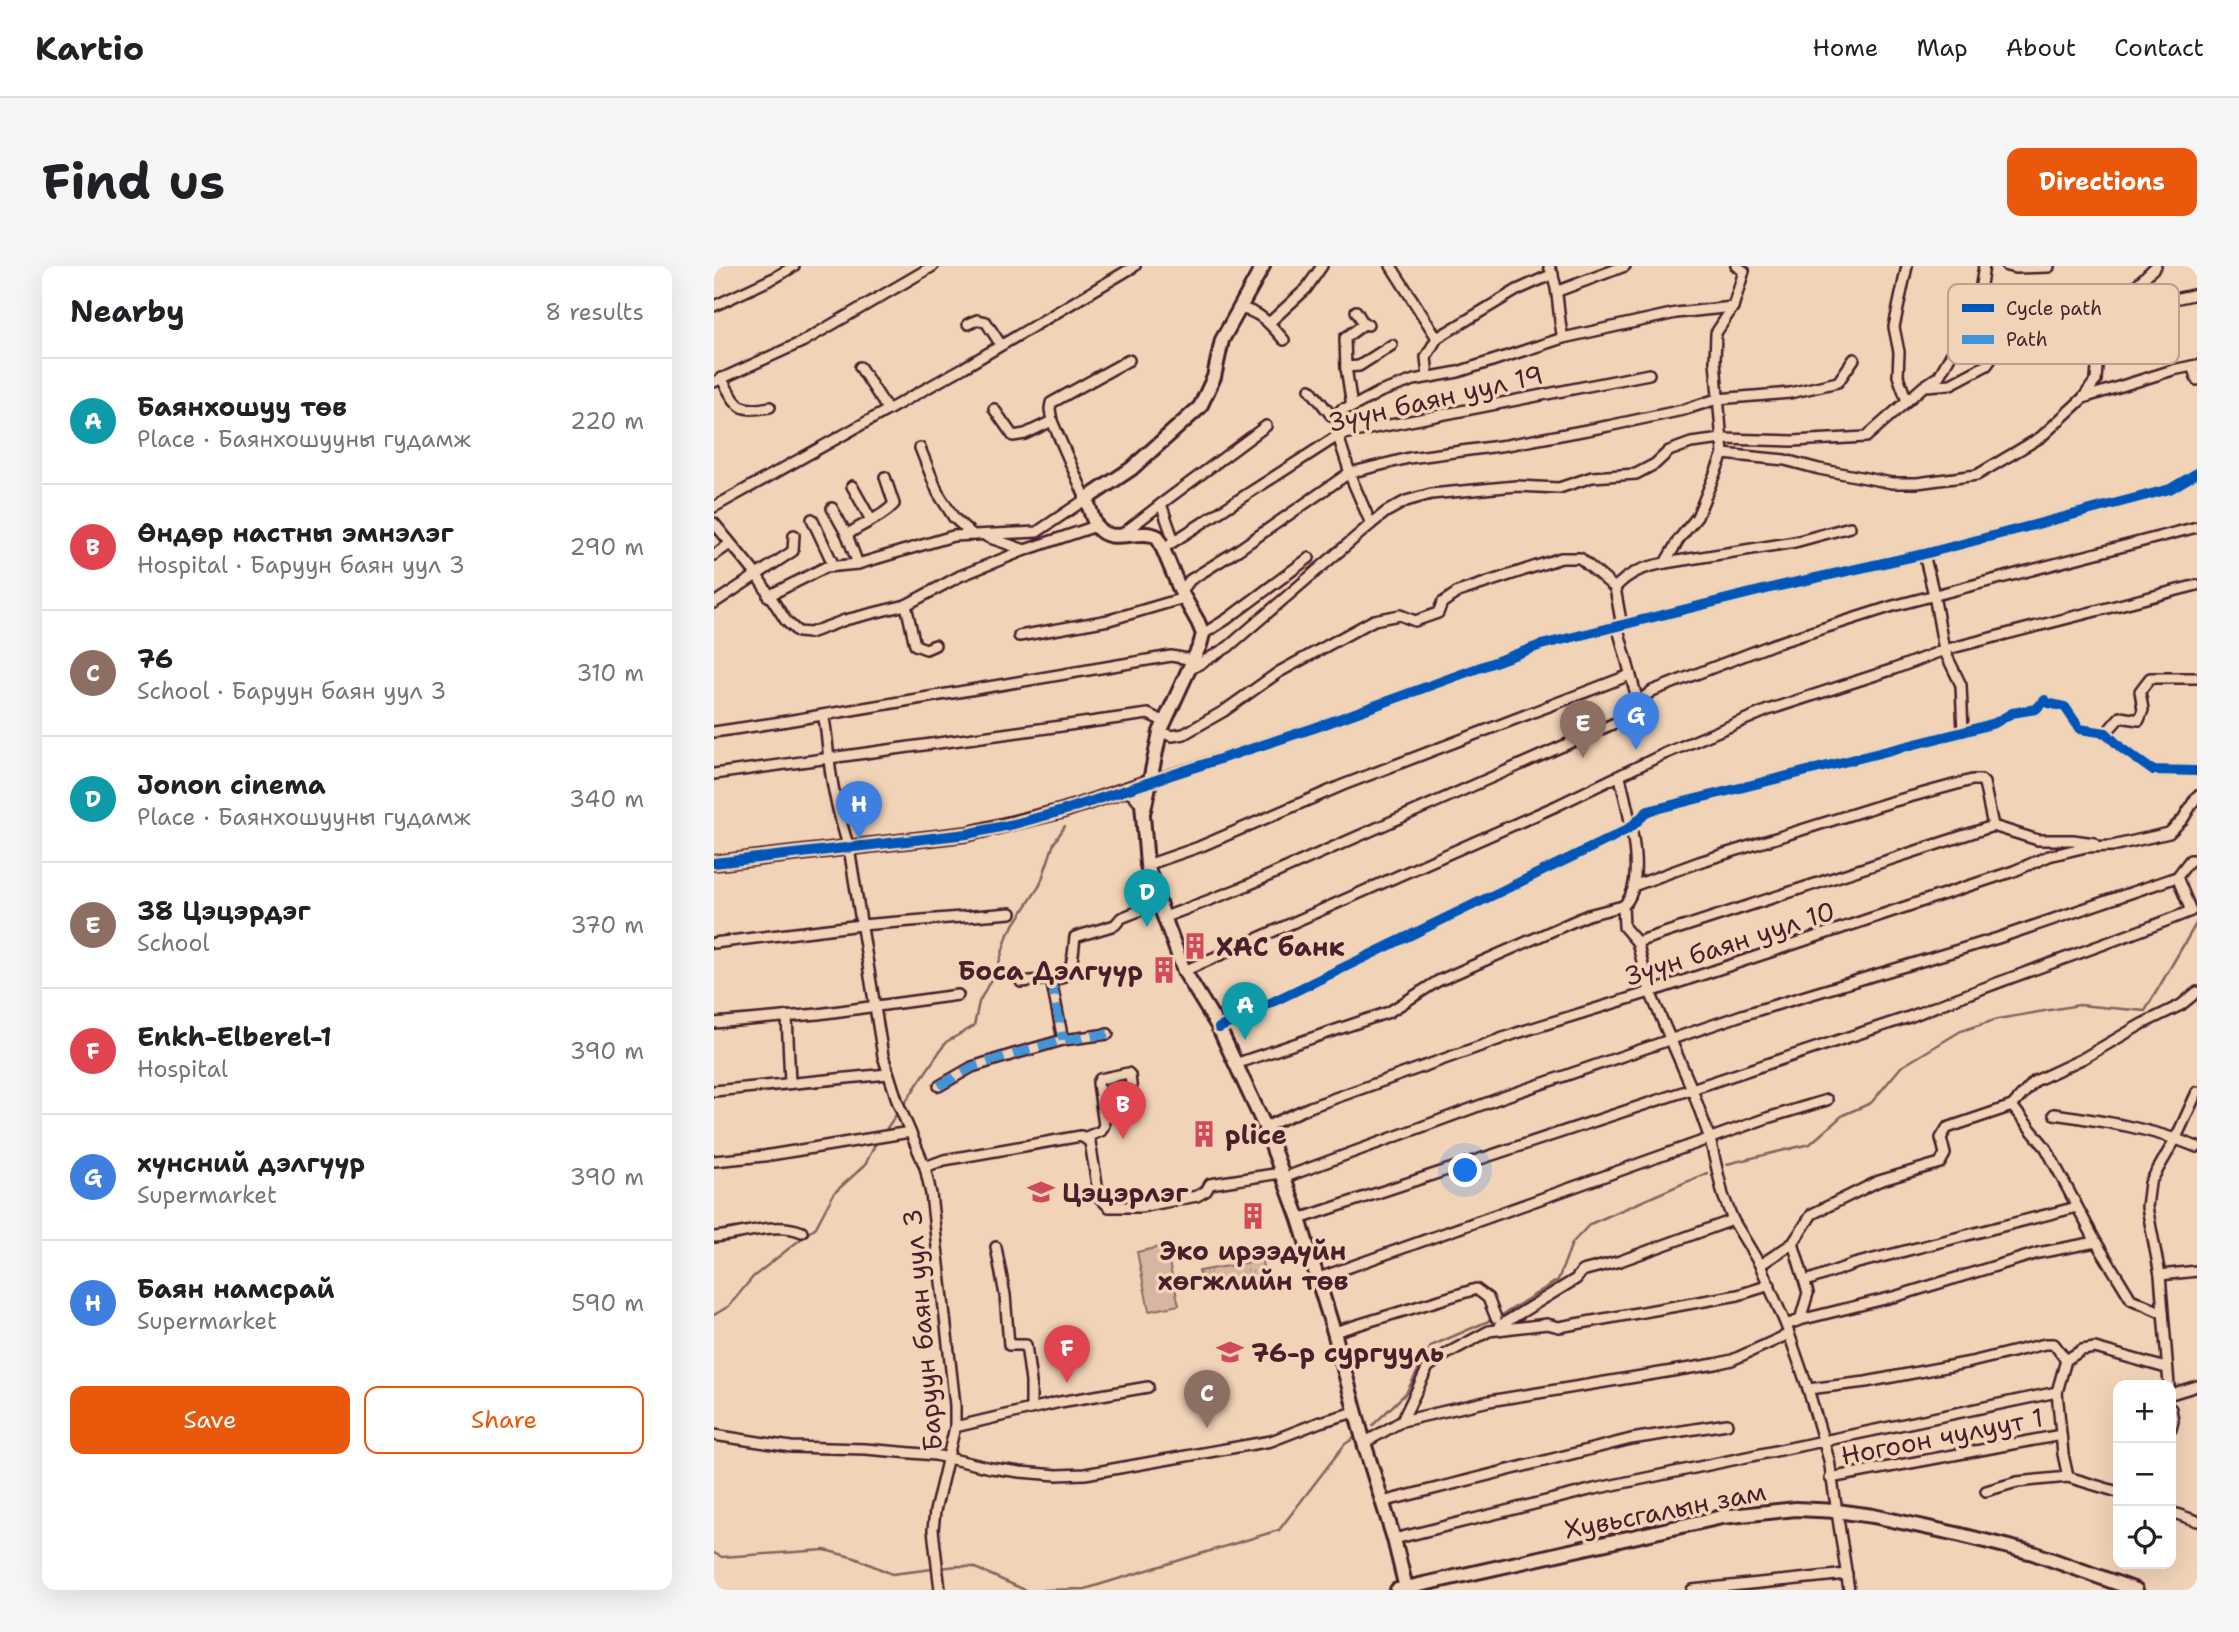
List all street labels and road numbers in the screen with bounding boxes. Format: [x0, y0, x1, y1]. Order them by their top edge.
street label: Зүүн баян уул 19 [1326, 356, 1546, 440]
street label: Зүүн баян уул 10 [1621, 893, 1839, 993]
street label: Баруун баян уул 3 [894, 1207, 950, 1453]
street label: Ногоон чулуут 1 [1838, 1399, 2046, 1473]
street label: Хувьсгалын зам [1561, 1473, 1769, 1547]

